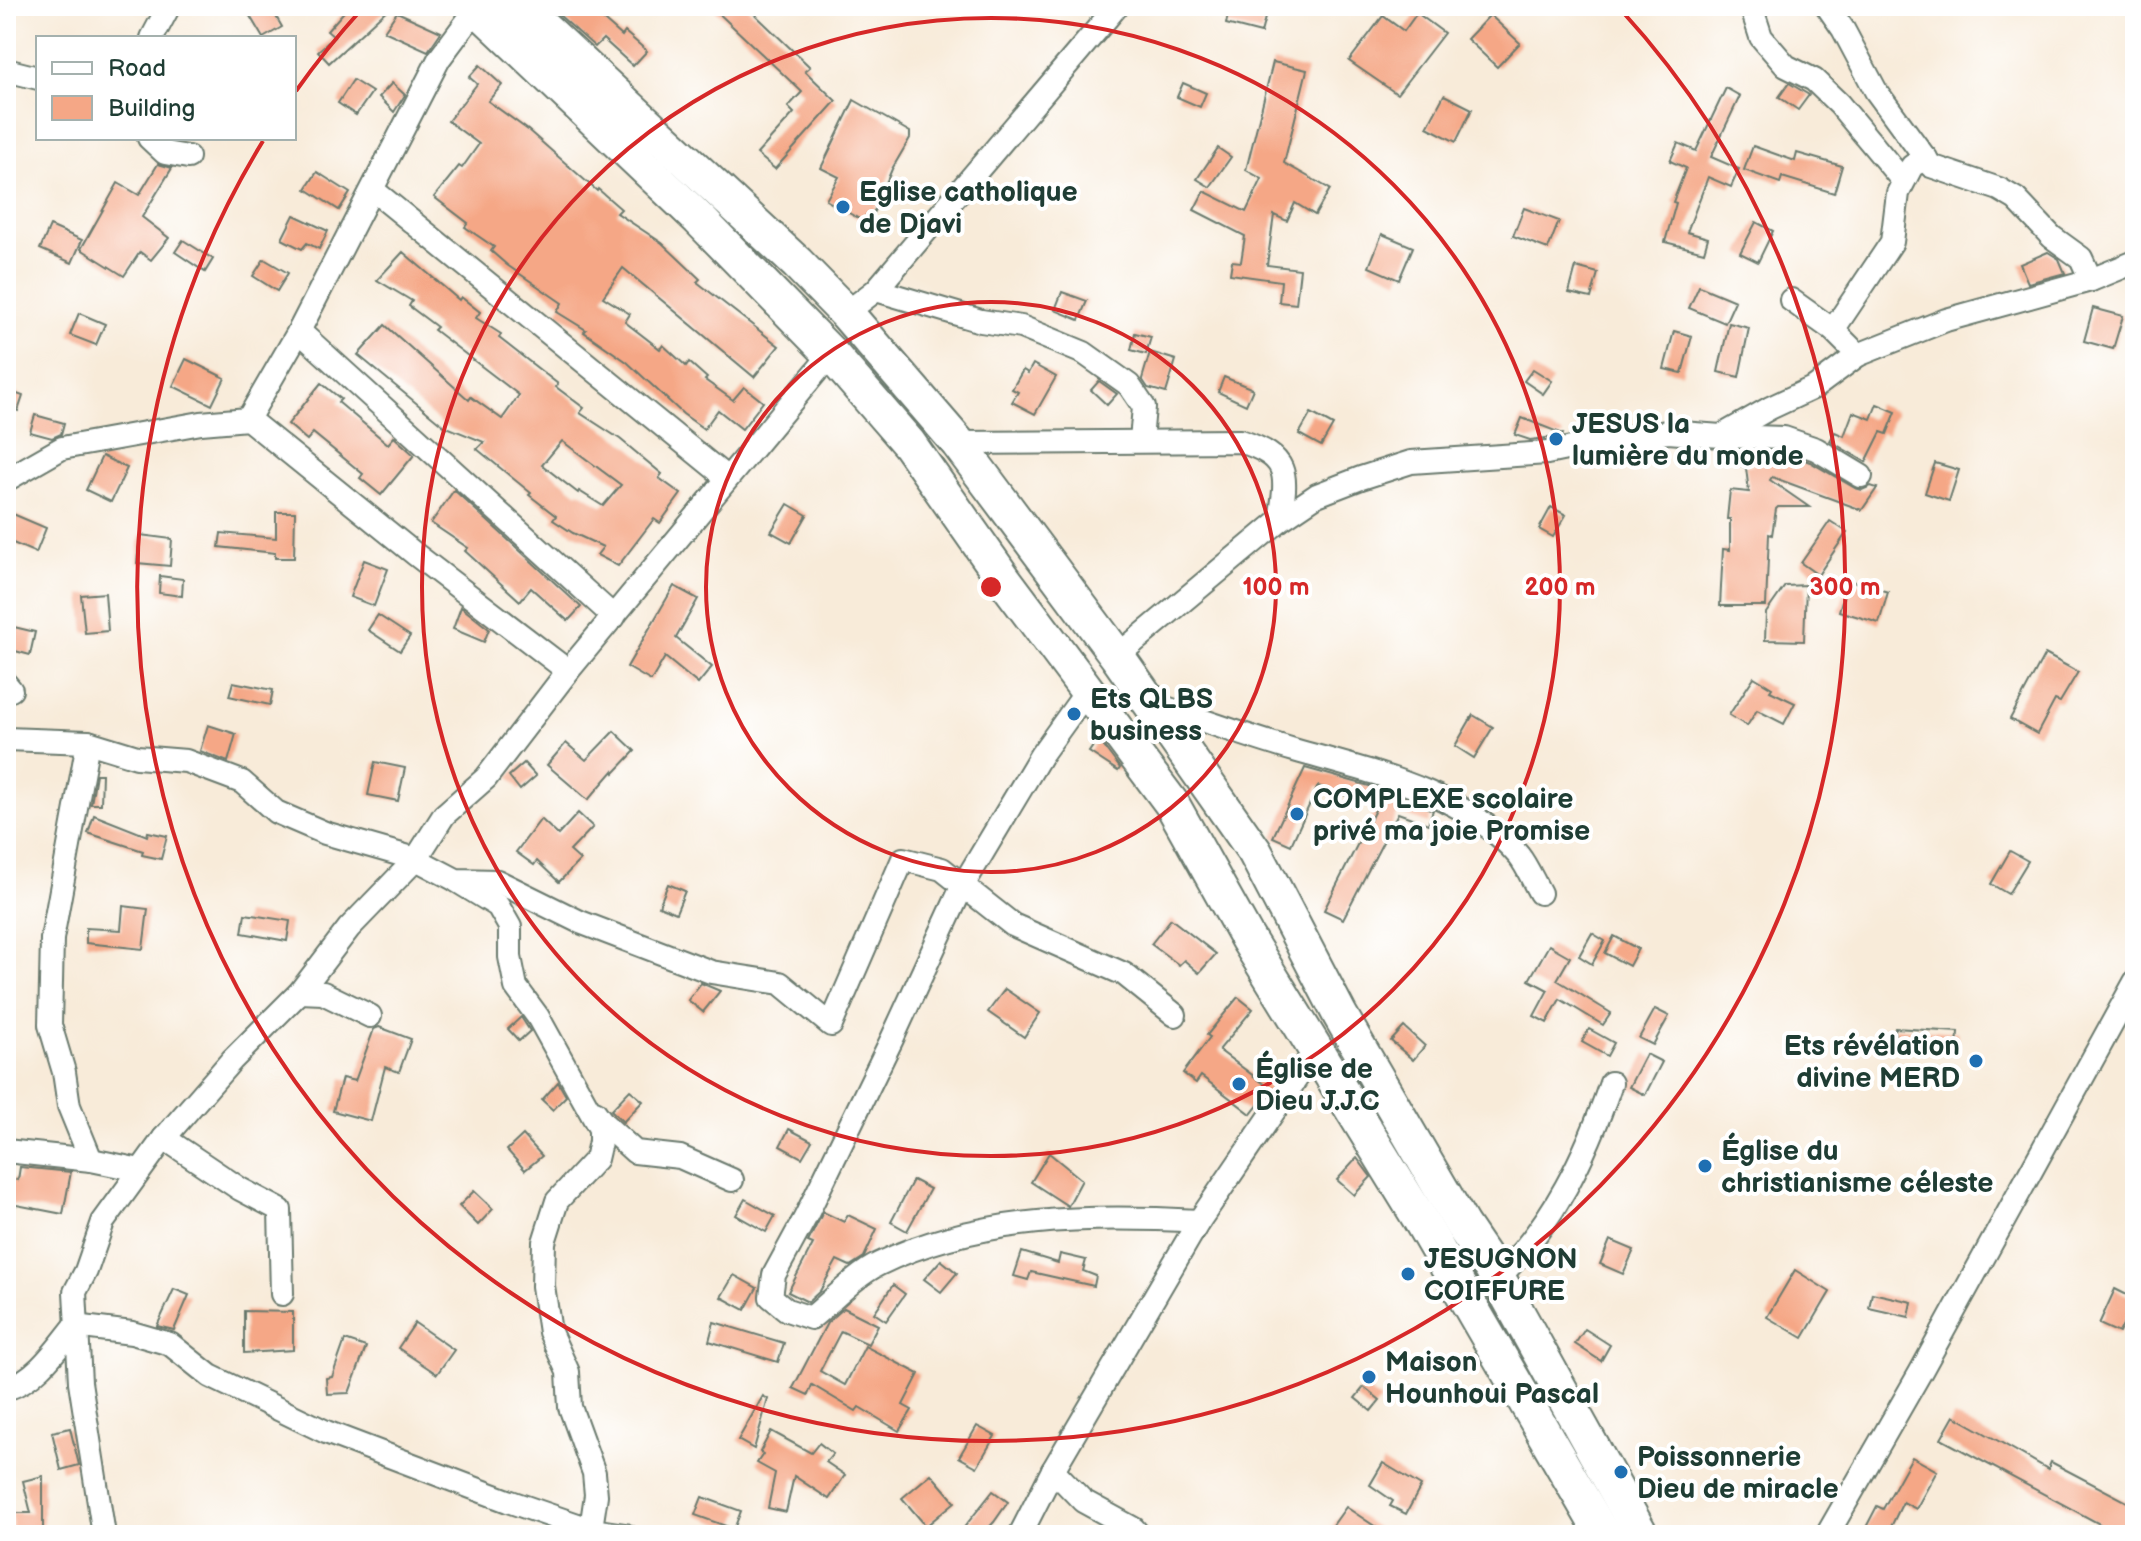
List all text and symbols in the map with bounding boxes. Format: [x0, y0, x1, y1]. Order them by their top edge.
legend [36, 36, 296, 140]
text: Road [108, 54, 166, 83]
text: Building [108, 94, 195, 123]
place label: Eglise catholique de Djavi [859, 176, 1078, 241]
marker: Eglise catholique de Djavi [834, 198, 852, 216]
place label: JESUS la lumière du monde [1572, 408, 1804, 473]
marker: JESUS la lumière du monde [1547, 430, 1565, 448]
centre of rings [977, 573, 1005, 601]
text: 100 m [1243, 573, 1309, 602]
text: 200 m [1525, 573, 1595, 602]
text: 300 m [1810, 573, 1880, 602]
place label: Ets QLBS business [1090, 683, 1213, 748]
marker: Ets QLBS business [1065, 705, 1083, 723]
place label: COMPLEXE scolaire privé ma joie Promise [1313, 783, 1590, 848]
marker: COMPLEXE scolaire privé ma joie Promise [1288, 805, 1306, 823]
place label: Ets révélation divine MERD [1784, 1030, 1960, 1095]
place label: Église de Dieu J.J.C [1255, 1050, 1380, 1118]
marker: Ets révélation divine MERD [1967, 1052, 1985, 1070]
marker: Église de Dieu J.J.C [1230, 1075, 1248, 1093]
place label: Église du christianisme céleste [1721, 1132, 1993, 1200]
marker: Église du christianisme céleste [1696, 1157, 1714, 1175]
place label: JESUGNON COIFFURE [1424, 1243, 1577, 1308]
marker: JESUGNON COIFFURE [1399, 1265, 1417, 1283]
place label: Maison Hounhoui Pascal [1385, 1346, 1599, 1411]
marker: Maison Hounhoui Pascal [1360, 1368, 1378, 1386]
place label: Poissonnerie Dieu de miracle [1637, 1441, 1839, 1506]
marker: Poissonnerie Dieu de miracle [1612, 1463, 1630, 1481]

